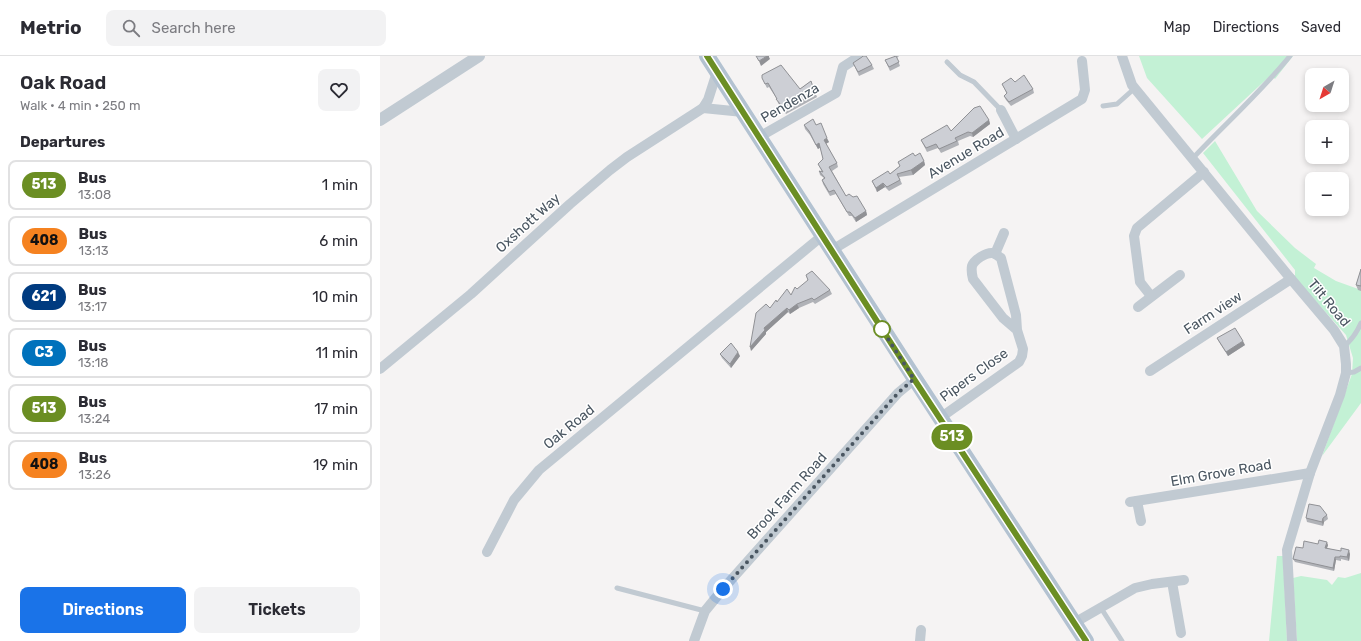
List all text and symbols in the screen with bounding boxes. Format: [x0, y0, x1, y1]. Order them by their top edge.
search box [106, 10, 386, 46]
text: Metrio [20, 16, 82, 39]
icon: search [120, 17, 142, 39]
text: Search here [152, 19, 236, 37]
text: Map [1164, 19, 1191, 36]
text: Directions [1213, 19, 1279, 36]
text: Saved [1301, 19, 1341, 36]
north arrow [1305, 68, 1349, 112]
map controls [1305, 68, 1349, 216]
button: heart [318, 69, 360, 111]
text: Oak Road [20, 71, 106, 94]
street label: Pendenza [758, 79, 822, 127]
text: Walk · 4 min · 250 m [20, 98, 141, 113]
button: + [1305, 120, 1349, 164]
street label: Avenue Road [925, 124, 1007, 182]
text: Departures [20, 133, 105, 151]
text: Bus [78, 169, 106, 187]
button: − [1305, 172, 1349, 216]
text: 513 [31, 176, 57, 193]
text: 1 min [322, 176, 358, 194]
text: 13:08 [78, 187, 111, 202]
street label: Oxshott Way [492, 189, 564, 256]
text: Bus [79, 225, 107, 243]
text: 408 [30, 232, 59, 249]
text: 6 min [319, 232, 358, 250]
text: 13:13 [79, 243, 109, 258]
street label: Tilt Road [1304, 276, 1354, 330]
text: Bus [78, 281, 106, 299]
text: 621 [31, 288, 57, 305]
text: 10 min [312, 288, 358, 306]
street label: Farm view [1181, 288, 1245, 338]
text: 13:17 [78, 299, 107, 314]
unlabelled marker [873, 320, 891, 338]
text: Bus [78, 337, 106, 355]
text: C3 [34, 344, 54, 361]
text: 11 min [315, 344, 358, 362]
street label: Pipers Close [937, 344, 1012, 405]
text: 13:18 [78, 355, 109, 370]
text: Bus [78, 393, 106, 411]
text: 513 [31, 400, 57, 417]
text: 17 min [314, 400, 358, 418]
street label: Oak Road [540, 401, 598, 453]
text: 13:24 [78, 411, 110, 426]
line badge: 513 [929, 424, 975, 450]
text: 513 [939, 428, 965, 445]
text: Bus [79, 449, 107, 467]
street label: Brook Farm Road [744, 449, 830, 543]
text: 408 [30, 456, 59, 473]
text: 19 min [313, 456, 358, 474]
street label: Elm Grove Road [1169, 456, 1273, 490]
text: 13:26 [79, 467, 111, 482]
your location [713, 579, 733, 599]
button: Directions [20, 587, 186, 633]
button: Tickets [194, 587, 360, 633]

